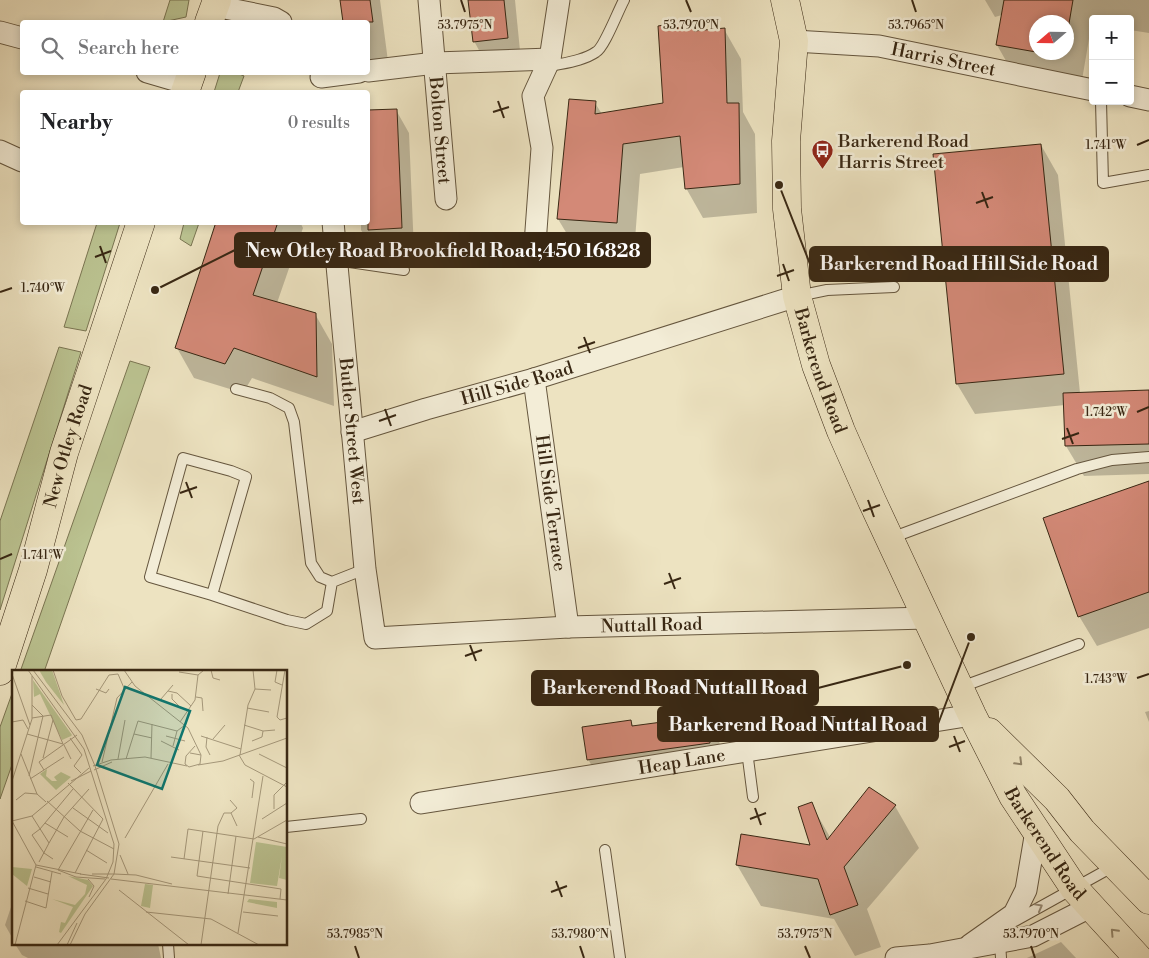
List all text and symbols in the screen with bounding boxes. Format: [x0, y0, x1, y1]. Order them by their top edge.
north arrow [1029, 15, 1074, 60]
map controls [1089, 15, 1134, 105]
button: + [1089, 15, 1134, 60]
text: 53.7975°N [438, 18, 492, 33]
text: 53.7970°N [663, 18, 719, 33]
text: 53.7965°N [888, 18, 944, 33]
search box [20, 20, 370, 75]
icon: search [38, 34, 66, 62]
text: Search here [78, 36, 179, 60]
street label: Harris Street [889, 38, 998, 82]
button: − [1089, 60, 1134, 105]
street label: Bolton Street [424, 75, 456, 186]
text: Nearby [40, 110, 113, 136]
text: 0 results [288, 113, 350, 133]
place label: Barkerend Road Harris Street [837, 130, 970, 174]
text: 1.741°W [1085, 138, 1128, 153]
bus stop icon: Barkerend Road Harris Street [810, 139, 834, 170]
callout: New Otley Road Brookfield Road;450 16828 [235, 233, 650, 267]
text: New Otley Road Brookfield Road;450 16828 [245, 239, 641, 263]
callout: Barkerend Road Hill Side Road [810, 247, 1108, 281]
text: Barkerend Road Hill Side Road [820, 252, 1098, 276]
text: 1.740°W [21, 281, 66, 296]
street label: Barkerend Road [789, 304, 852, 437]
street label: Butler Street West [334, 356, 370, 506]
street label: Hill Side Road [458, 356, 577, 411]
street label: New Otley Road [39, 381, 98, 510]
text: 1.742°W [1085, 405, 1128, 420]
street label: Hill Side Terrace [530, 433, 571, 573]
text: 1.741°W [22, 548, 65, 563]
street label: Nuttall Road [600, 613, 703, 638]
inset map [12, 670, 288, 946]
callout: Barkerend Road Nuttall Road [532, 671, 818, 705]
text: 1.743°W [1085, 672, 1128, 687]
text: Barkerend Road Nuttall Road [542, 676, 808, 700]
callout: Barkerend Road Nuttal Road [658, 707, 938, 741]
text: Barkerend Road Nuttal Road [668, 713, 928, 737]
street label: Heap Lane [637, 744, 727, 780]
one-way arrow [1013, 756, 1022, 765]
street label: Barkerend Road [998, 783, 1091, 906]
one-way arrow [1034, 904, 1043, 914]
text: 53.7985°N [327, 927, 383, 942]
text: 53.7980°N [551, 927, 609, 942]
text: 53.7975°N [778, 927, 832, 942]
text: 53.7970°N [1003, 927, 1059, 942]
one-way arrow [1111, 929, 1120, 938]

